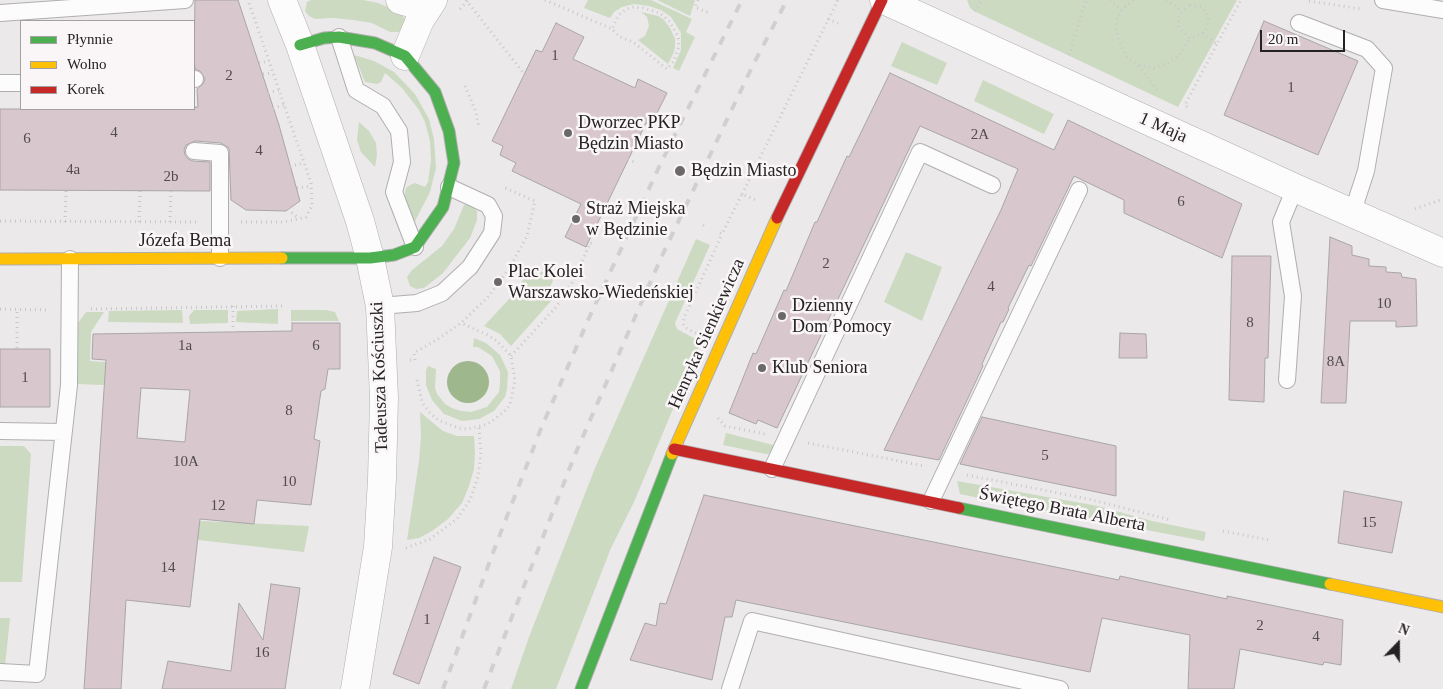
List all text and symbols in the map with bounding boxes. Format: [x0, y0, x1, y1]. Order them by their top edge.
legend [20, 20, 195, 110]
scale bar [1263, 20, 1348, 52]
text: Płynnie [67, 31, 113, 47]
text: 20 m [1268, 31, 1298, 47]
house number: 1 [551, 47, 559, 65]
text: Wolno [67, 56, 107, 72]
house number: 2 [225, 67, 233, 85]
house number: 1 [1287, 79, 1295, 97]
text: Korek [67, 81, 105, 97]
street label: 1 Maja [1136, 108, 1190, 148]
place label: Dworzec PKP Będzin Miasto [578, 112, 683, 154]
house number: 4 [110, 124, 118, 142]
house number: 2A [971, 126, 989, 144]
marker: Dworzec PKP Będzin Miasto [562, 127, 574, 139]
house number: 6 [23, 130, 31, 148]
house number: 4 [255, 142, 263, 160]
place label: Będzin Miasto [691, 160, 796, 182]
house number: 4a [66, 161, 80, 179]
marker: Będzin Miasto [673, 164, 687, 178]
house number: 2b [164, 168, 178, 186]
house number: 6 [1177, 193, 1185, 211]
place label: Straż Miejska w Będzinie [586, 198, 685, 240]
marker: Straż Miejska w Będzinie [570, 213, 582, 225]
street label: Józefa Bema [139, 230, 231, 252]
street label: Henryka Sienkiewicza [664, 255, 750, 413]
house number: 2 [822, 255, 830, 273]
place label: Plac Kolei Warszawsko-Wiedeńskiej [508, 261, 694, 304]
marker: Plac Kolei Warszawsko-Wiedeńskiej [492, 276, 504, 288]
house number: 4 [987, 278, 995, 296]
place label: Dzienny Dom Pomocy [792, 295, 892, 338]
house number: 10 [1376, 295, 1392, 313]
street label: Tadeusza Kościuszki [367, 301, 393, 453]
marker: Dzienny Dom Pomocy [776, 310, 788, 322]
house number: 8 [1246, 314, 1254, 332]
house number: 1a [178, 337, 192, 355]
house number: 6 [312, 337, 320, 355]
house number: 8A [1327, 353, 1345, 371]
place label: Klub Seniora [772, 357, 867, 379]
marker: Klub Seniora [756, 362, 768, 374]
house number: 1 [21, 369, 29, 387]
house number: 8 [285, 402, 293, 420]
house number: 5 [1041, 447, 1049, 465]
house number: 10A [173, 453, 199, 471]
house number: 10 [282, 473, 296, 491]
street label: Świętego Brata Alberta [977, 483, 1147, 537]
house number: 12 [210, 497, 226, 515]
house number: 15 [1362, 514, 1376, 532]
house number: 14 [160, 559, 176, 577]
house number: 1 [423, 611, 431, 629]
house number: 2 [1256, 617, 1264, 635]
north arrow [1373, 619, 1423, 669]
text: N [1396, 621, 1411, 638]
house number: 4 [1312, 628, 1320, 646]
house number: 16 [254, 644, 270, 662]

